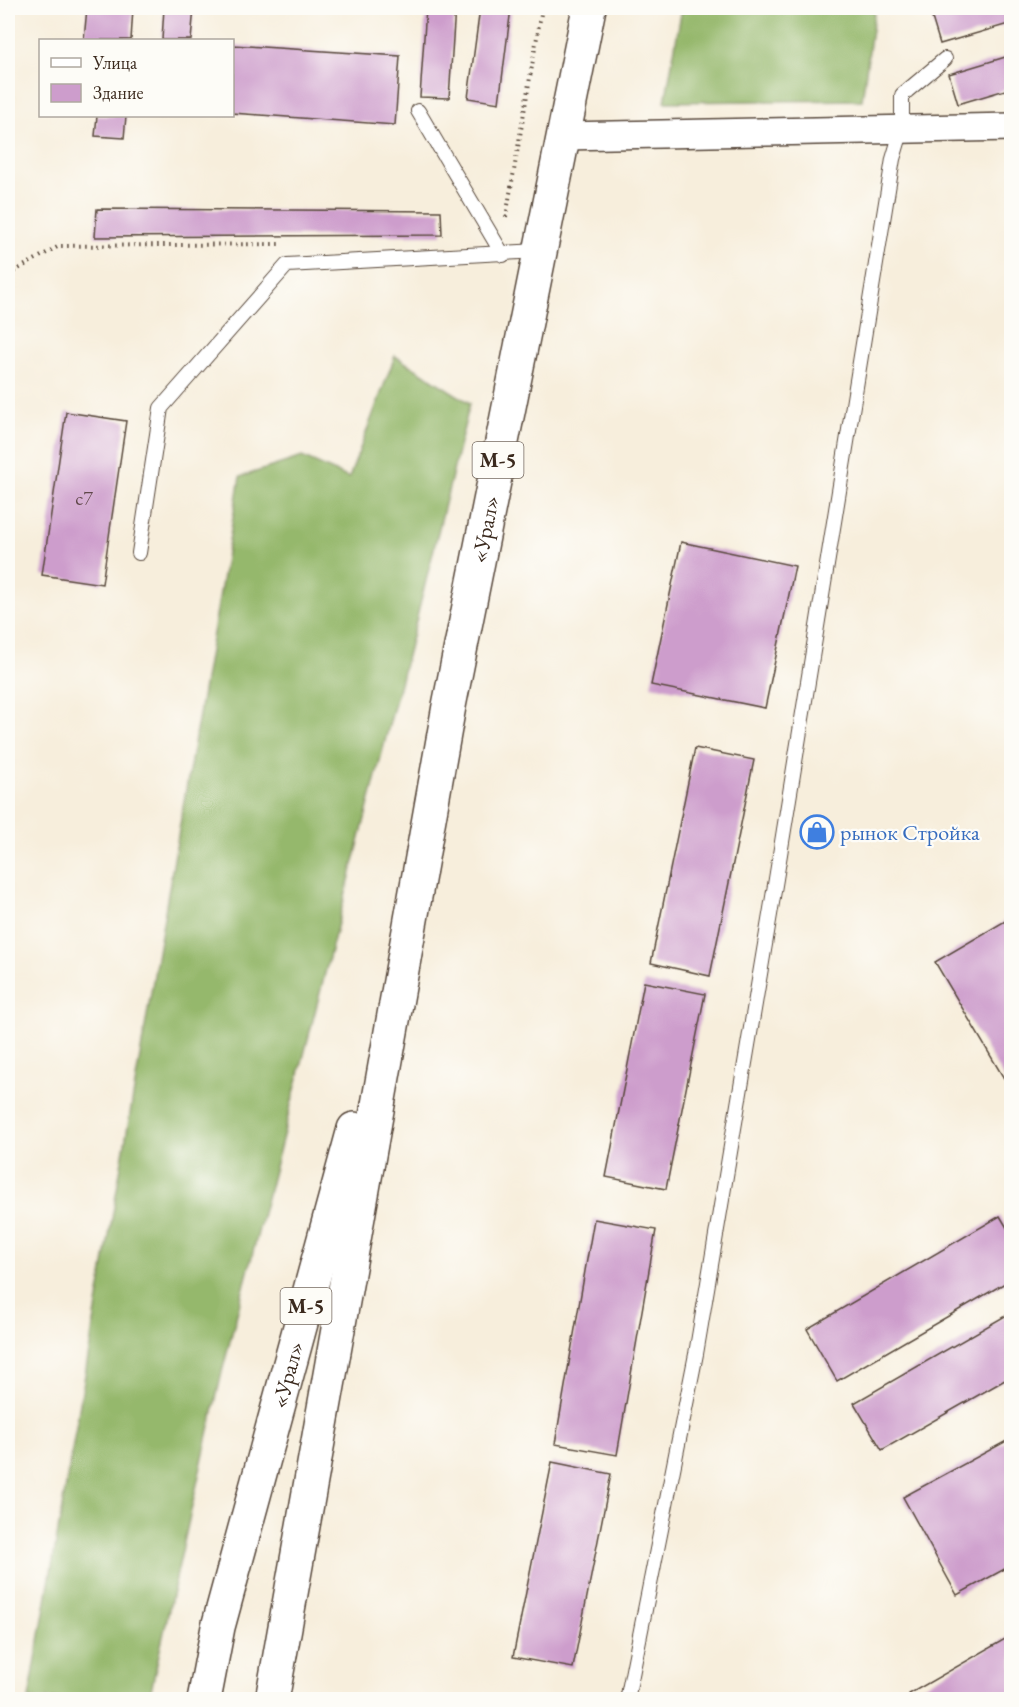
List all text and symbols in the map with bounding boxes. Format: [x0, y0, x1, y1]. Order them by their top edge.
legend [39, 39, 234, 117]
text: Улица [92, 51, 138, 74]
text: Здание [93, 81, 143, 104]
road number: М-5 [472, 442, 524, 478]
house number: с7 [75, 485, 93, 511]
street label: «Урал» [464, 493, 506, 566]
shop icon: рынок Стройка [799, 814, 835, 850]
place label: рынок Стройка [840, 818, 980, 847]
road number: М-5 [280, 1288, 332, 1324]
street label: «Урал» [264, 1338, 310, 1412]

